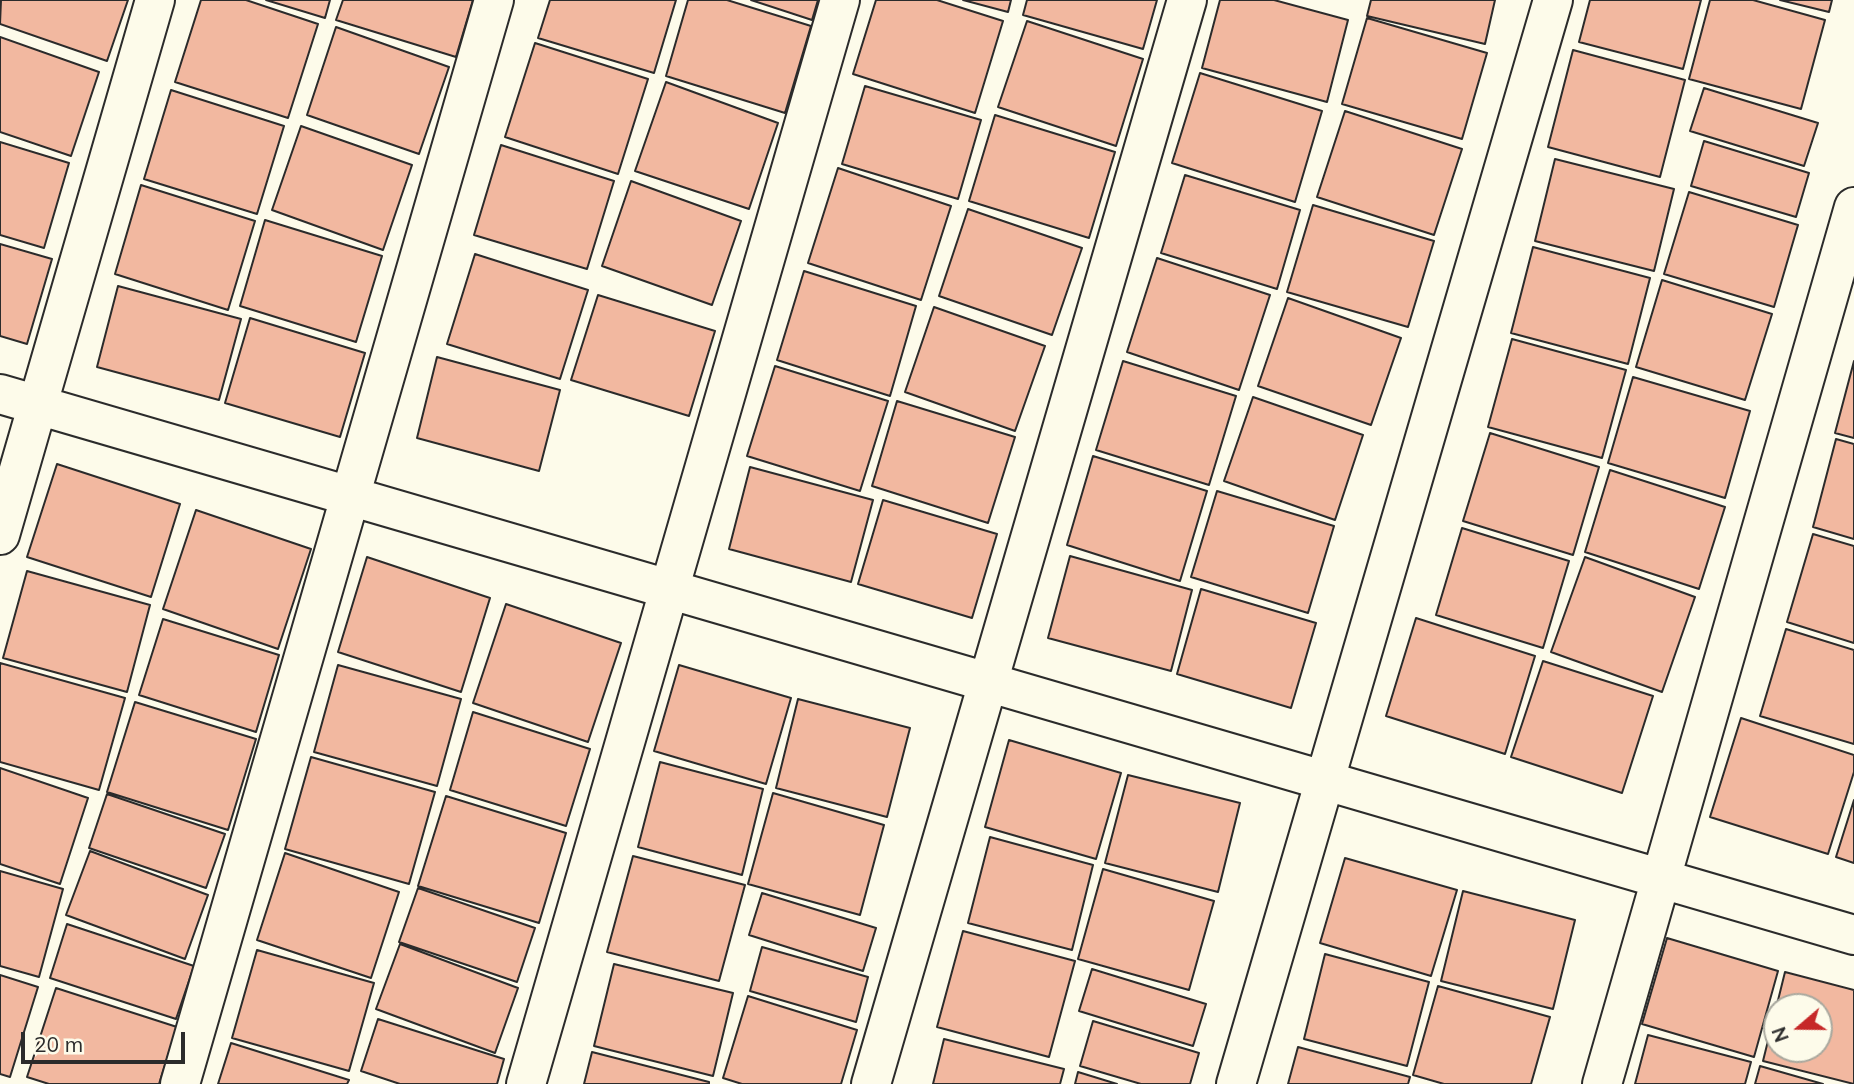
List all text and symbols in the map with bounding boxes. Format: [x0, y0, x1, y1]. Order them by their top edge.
north arrow [1763, 993, 1833, 1063]
scale bar [24, 1018, 189, 1062]
text: N [1766, 1024, 1794, 1045]
text: 20 m [34, 1031, 83, 1057]

